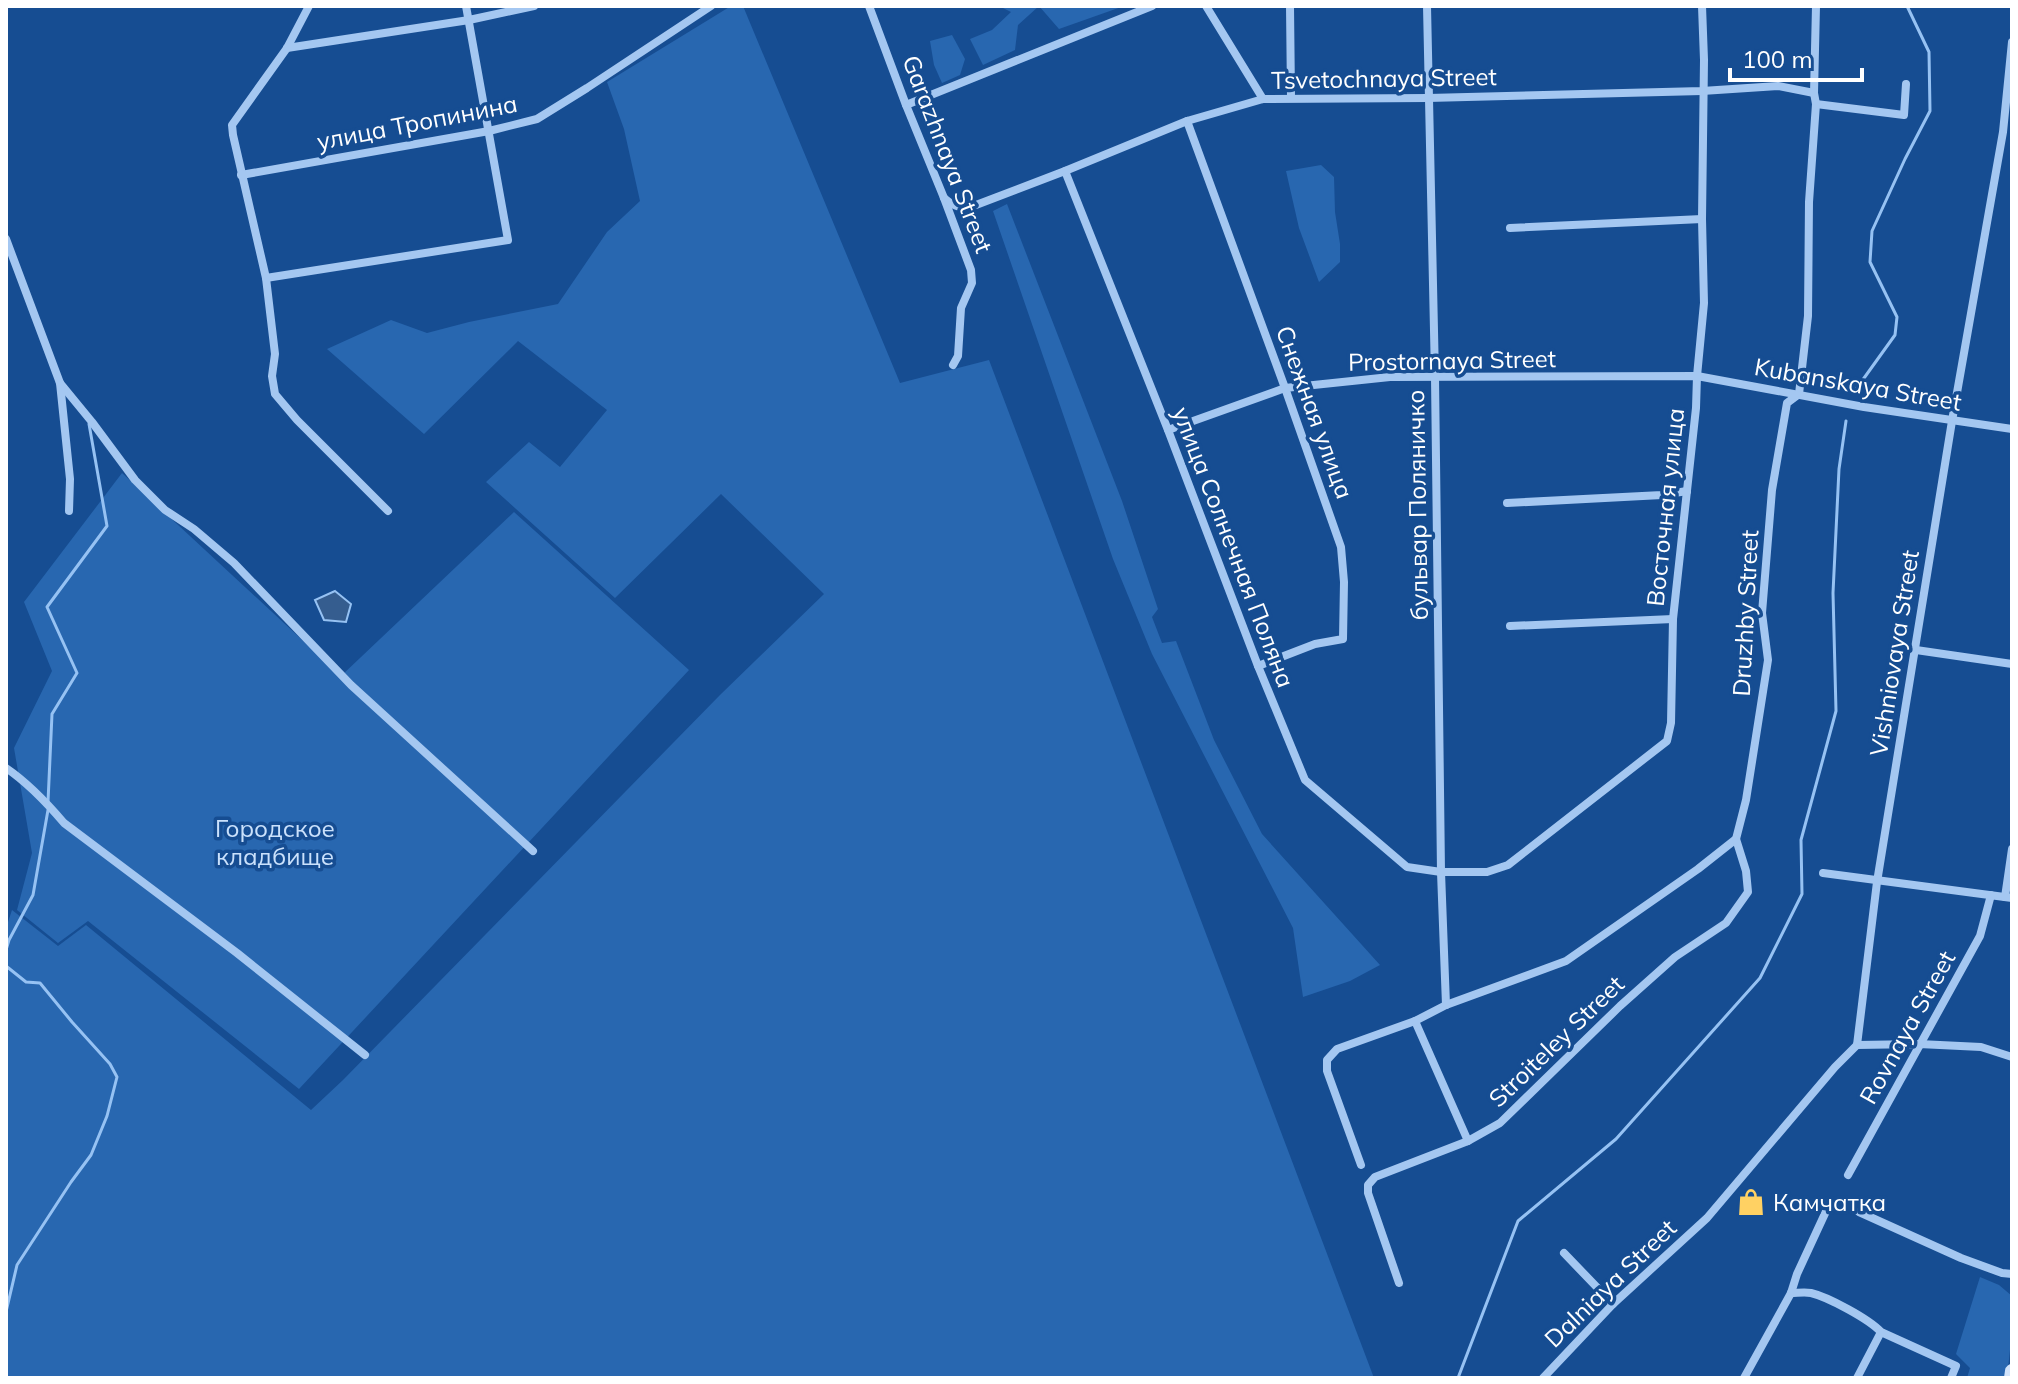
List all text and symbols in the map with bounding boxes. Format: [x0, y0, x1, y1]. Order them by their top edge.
scale bar [1730, 32, 1862, 82]
text: 100 m [1742, 44, 1813, 74]
street label: Garazhnaya Street [896, 51, 1000, 257]
street label: Tsvetochnaya Street [1271, 61, 1497, 95]
street label: улица Тропинина [314, 88, 520, 156]
street label: Снежная улица [1270, 321, 1360, 503]
street label: Prostornaya Street [1348, 343, 1556, 377]
street label: Kubanskaya Street [1752, 351, 1964, 417]
street label: бульвар Поляничко [1400, 389, 1434, 621]
street label: улица Солнечная Поляна [1167, 402, 1301, 692]
street label: Восточная улица [1640, 406, 1690, 608]
street label: Druzhby Street [1726, 529, 1764, 697]
street label: Vishniovaya Street [1863, 548, 1925, 758]
park label: Городское кладбище [215, 813, 335, 871]
street label: Rovnaya Street [1853, 945, 1961, 1109]
street label: Stroiteley Street [1482, 969, 1630, 1113]
shop icon: Камчатка [1736, 1187, 1766, 1217]
place label: Камчатка [1773, 1187, 1886, 1217]
street label: Dalniaya Street [1538, 1213, 1682, 1353]

